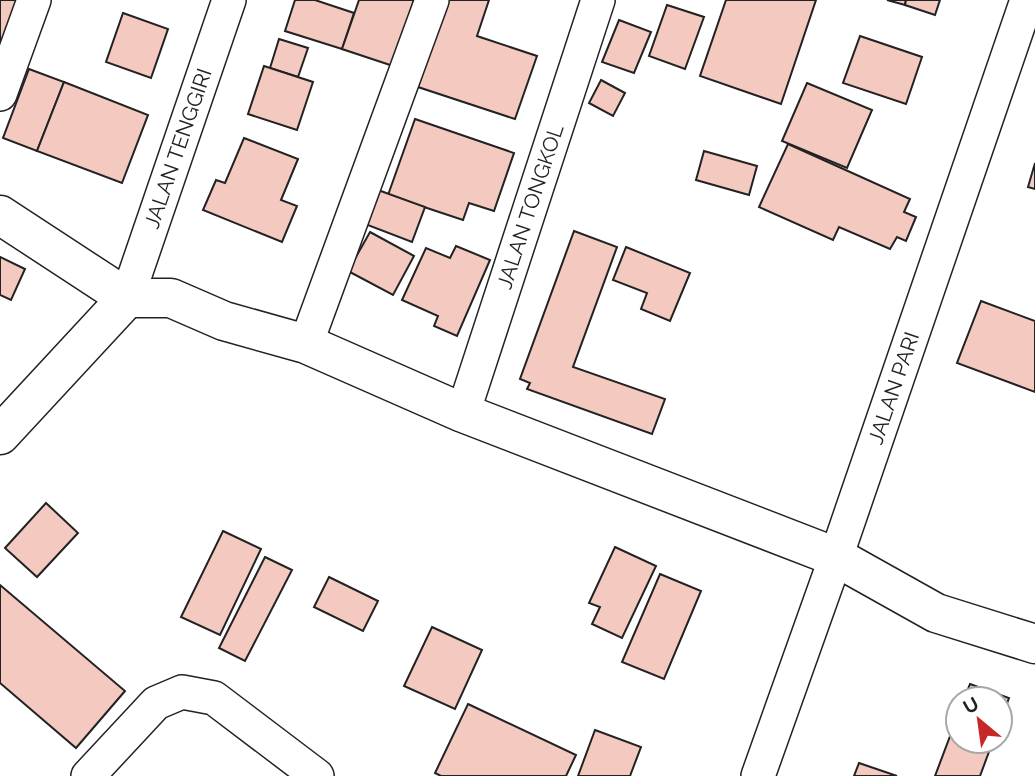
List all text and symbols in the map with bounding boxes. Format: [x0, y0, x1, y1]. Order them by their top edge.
street label: JALAN TENGGIRI [139, 65, 217, 232]
street label: JALAN TONGKOL [491, 121, 568, 292]
street label: JALAN PARI [863, 328, 924, 447]
north arrow [944, 685, 1014, 755]
text: U [959, 692, 982, 718]

